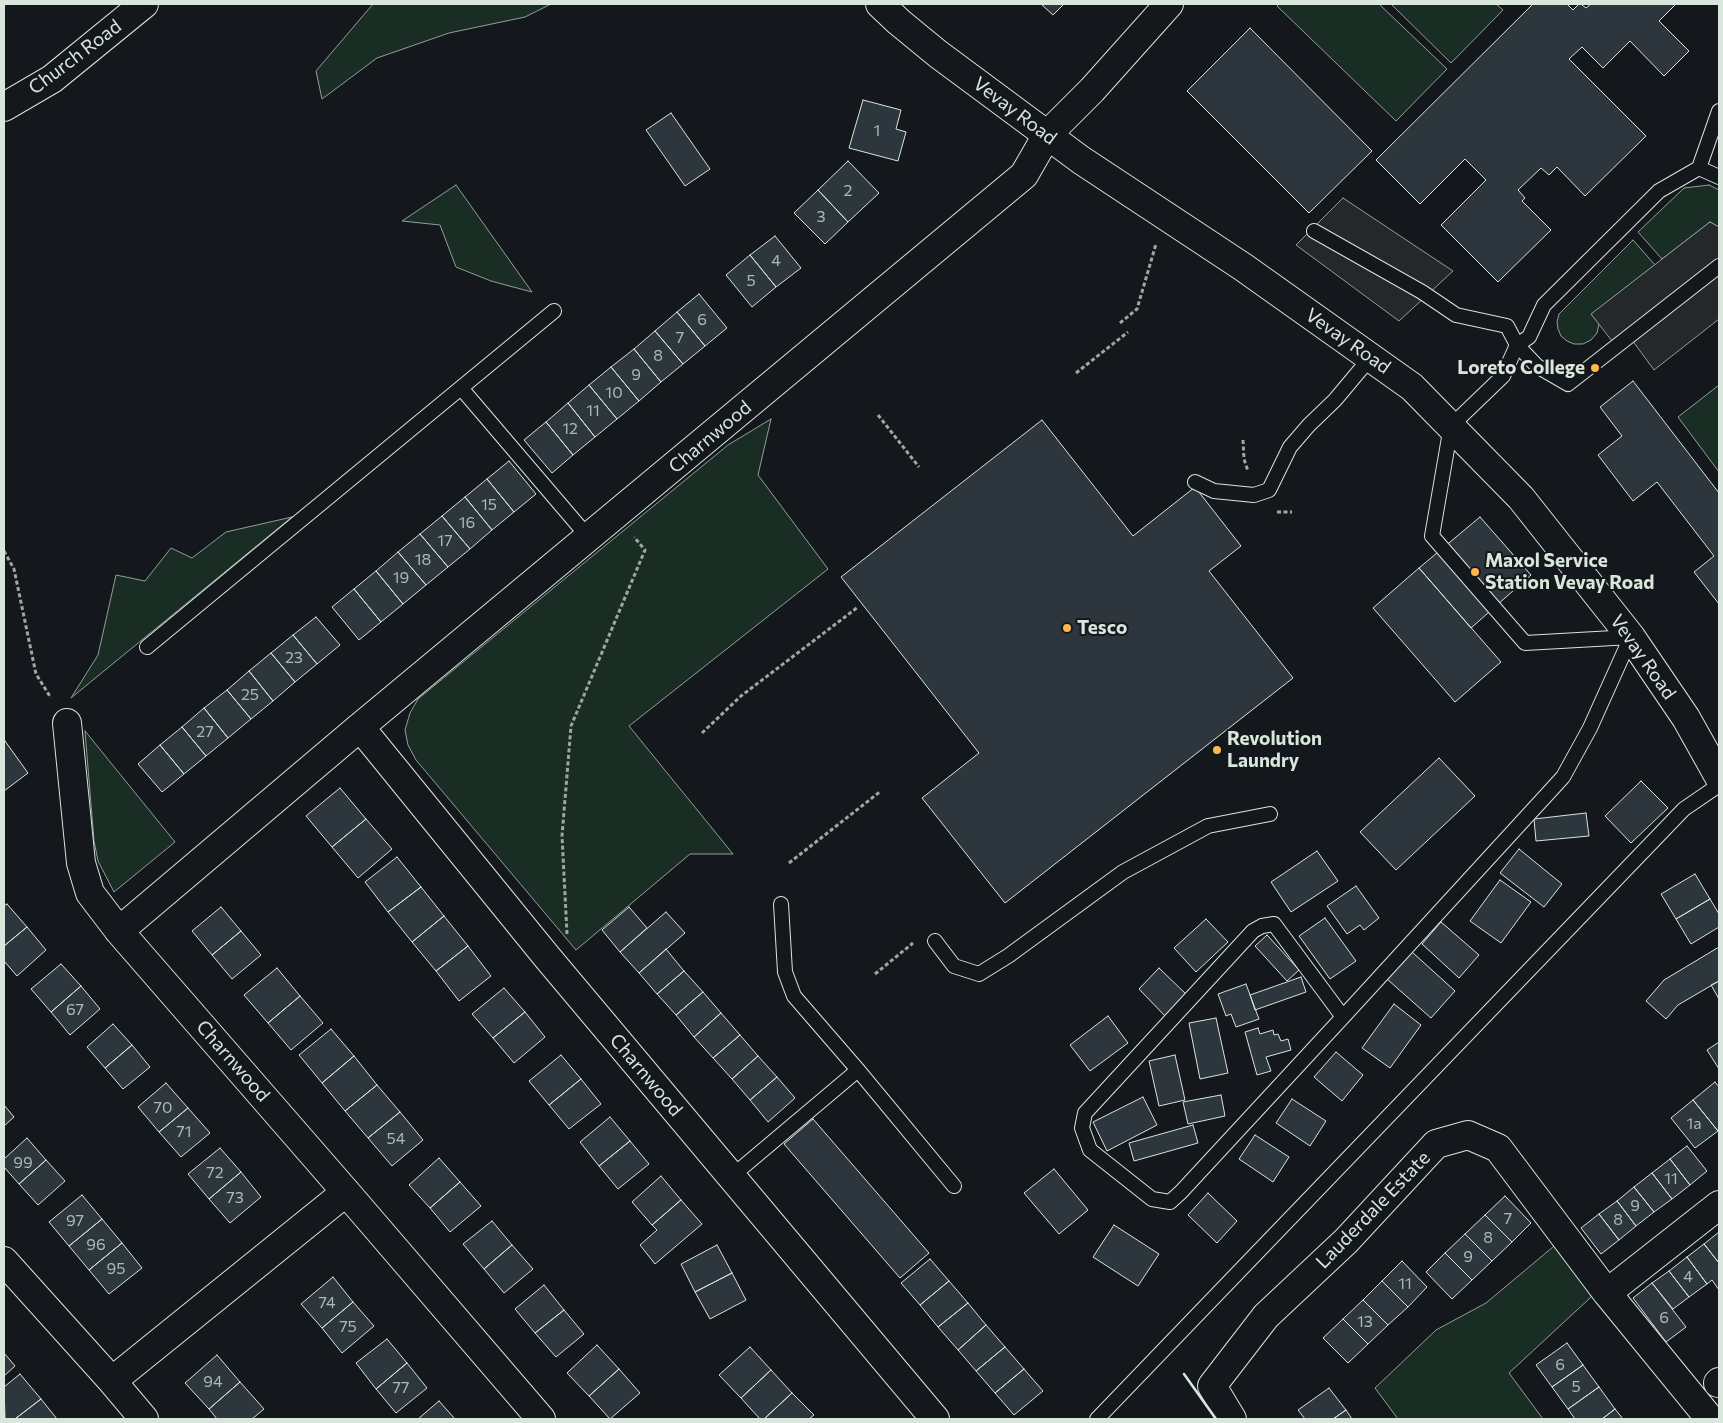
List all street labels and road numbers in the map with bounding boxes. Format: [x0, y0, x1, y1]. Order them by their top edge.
street label: Church Road [24, 15, 126, 99]
street label: Vevay Road [969, 72, 1061, 150]
street label: Vevay Road [1301, 303, 1395, 379]
street label: Charnwood [664, 396, 756, 478]
street label: Vevay Road [1605, 610, 1681, 704]
street label: Charnwood [191, 1016, 275, 1106]
street label: Charnwood [605, 1029, 687, 1121]
street label: Lauderdale Estate [1311, 1147, 1435, 1273]

